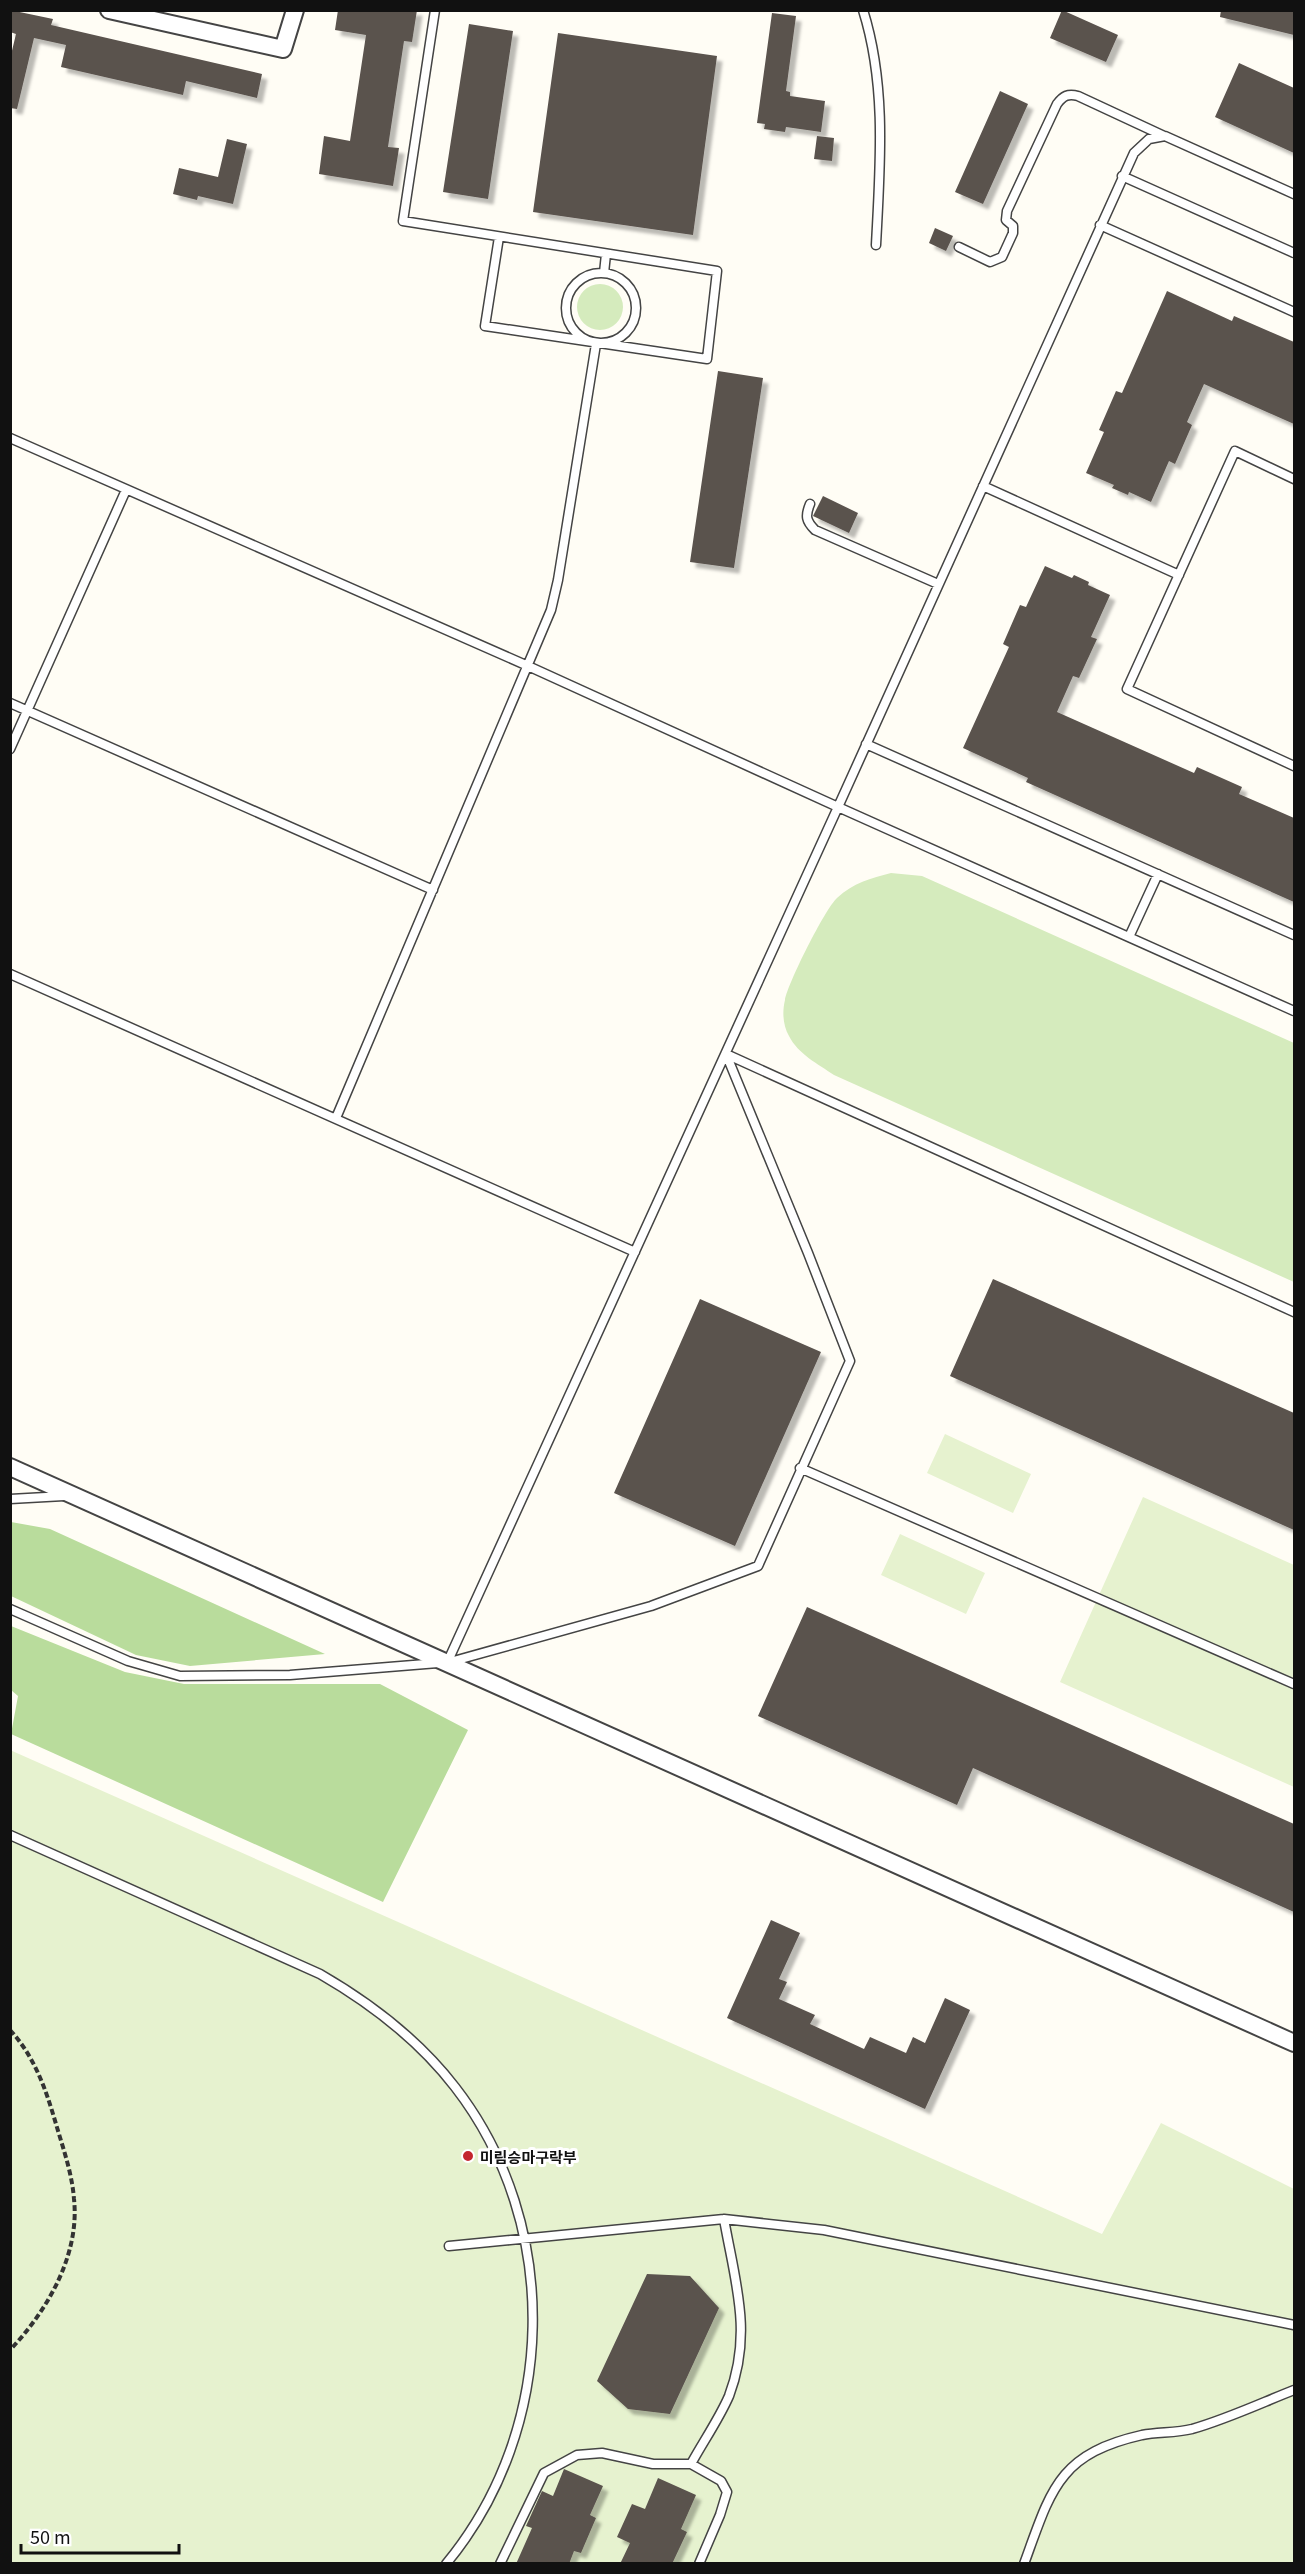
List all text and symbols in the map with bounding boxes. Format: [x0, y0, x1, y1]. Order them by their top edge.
place label: 미림승마구락부 [480, 2146, 577, 2167]
marker: 미림승마구락부 [461, 2149, 475, 2163]
scale bar [21, 2517, 178, 2555]
text: 50 m [30, 2523, 71, 2549]

